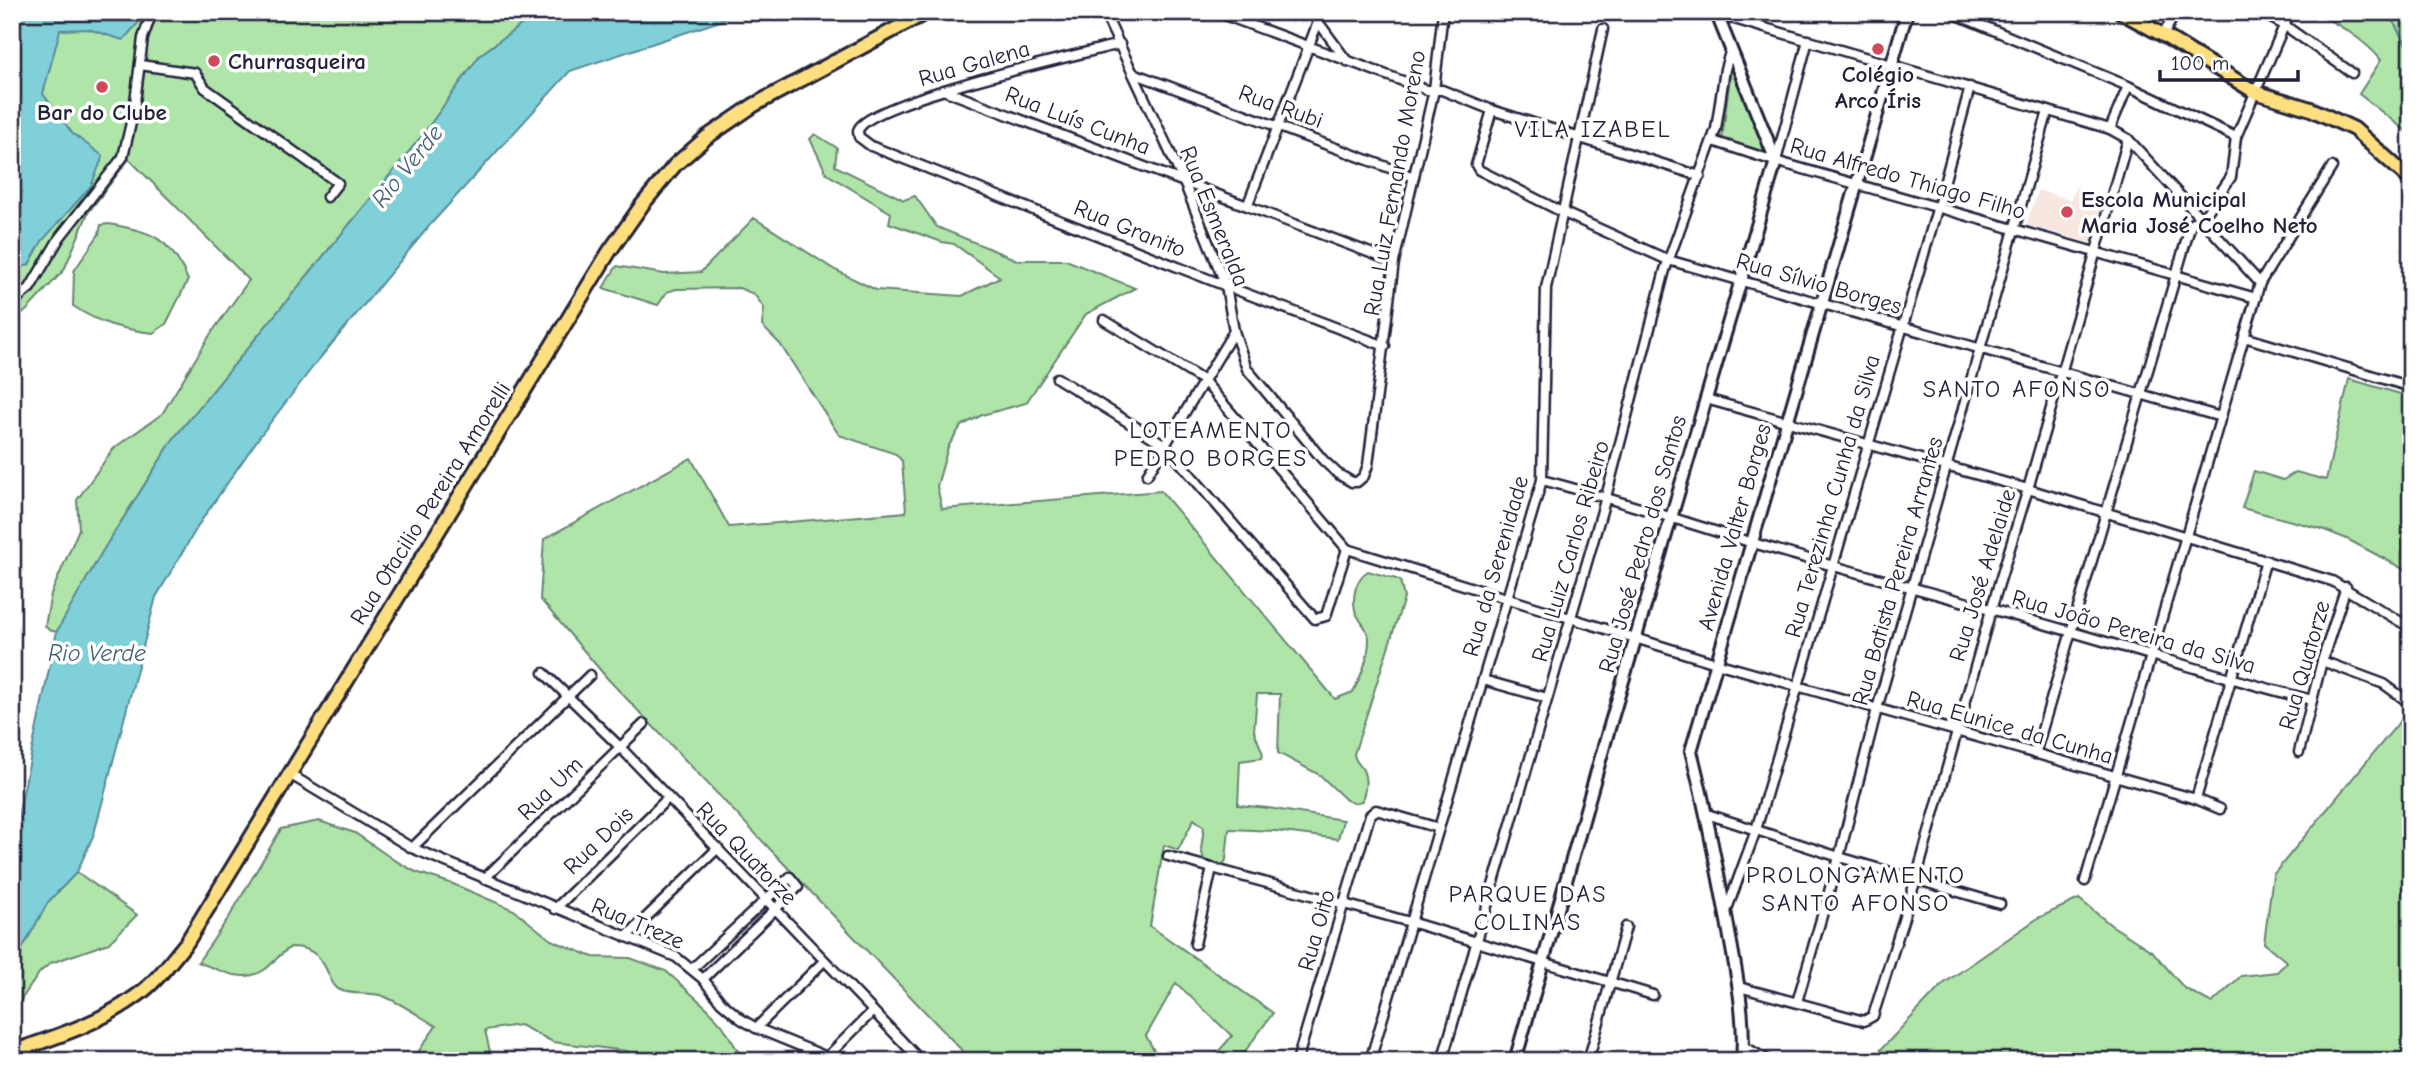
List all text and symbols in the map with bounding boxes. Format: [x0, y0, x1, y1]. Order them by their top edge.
street label: Rua Galena [915, 35, 1033, 92]
scale bar [2160, 38, 2299, 82]
marker: Colégio Arco Íris [1870, 41, 1886, 57]
place label: Churrasqueira [228, 48, 366, 75]
street label: Rua Luiz Fernando Moreno [1358, 48, 1431, 318]
text: 100 m [2171, 51, 2229, 75]
marker: Churrasqueira [206, 53, 222, 69]
place label: Colégio Arco Íris [1835, 61, 1921, 114]
marker: Bar do Clube [94, 79, 110, 95]
street label: Rua Rubi [1235, 79, 1327, 134]
street label: Rua Luís Cunha [1001, 80, 1154, 161]
place label: Bar do Clube [37, 99, 167, 126]
district label: VILA IZABEL [1515, 115, 1671, 143]
water label: Rio Verde [365, 119, 449, 213]
street label: Rua Alfredo Thiago Filho [1787, 132, 2029, 225]
street label: Rua Esmeralda [1174, 142, 1255, 290]
place label: Escola Municipal Maria José Coelho Neto [2081, 186, 2318, 239]
street label: Rua Granito [1070, 194, 1190, 263]
marker: Escola Municipal Maria José Coelho Neto [2059, 204, 2075, 220]
street label: Rua Sílvio Borges [1733, 247, 1905, 320]
street label: Rua Terezinha Cunha da Silva [1779, 352, 1886, 641]
district label: SANTO AFONSO [1923, 375, 2111, 403]
street label: Rua Otacilio Pereira Amorelli [344, 377, 516, 630]
street label: Rua José Pedro dos Santos [1593, 412, 1692, 676]
district label: LOTEAMENTO PEDRO BORGES [1114, 416, 1308, 472]
street label: Avenida Valter Borges [1692, 421, 1777, 634]
street label: Rua Batista Pereira Arrantes [1846, 434, 1949, 708]
street label: Rua Luiz Carlos Ribeiro [1526, 437, 1615, 665]
street label: Rua da Serenidade [1457, 473, 1534, 660]
street label: Rua José Adelaide [1943, 486, 2022, 665]
street label: Rua João Pereira da Silva [2009, 584, 2259, 679]
street label: Rua Quatorze [2273, 597, 2336, 733]
water label: Rio Verde [48, 639, 146, 667]
street label: Rua Eunice da Cunha [1904, 685, 2116, 770]
street label: Rua Um [512, 751, 588, 826]
street label: Rua Quatorze [691, 796, 803, 911]
street label: Rua Dois [558, 801, 639, 880]
district label: PROLONGAMENTO SANTO AFONSO [1746, 861, 1966, 917]
district label: PARQUE DAS COLINAS [1448, 880, 1608, 936]
street label: Rua Oito [1292, 886, 1341, 974]
street label: Rua Treze [587, 892, 688, 955]

